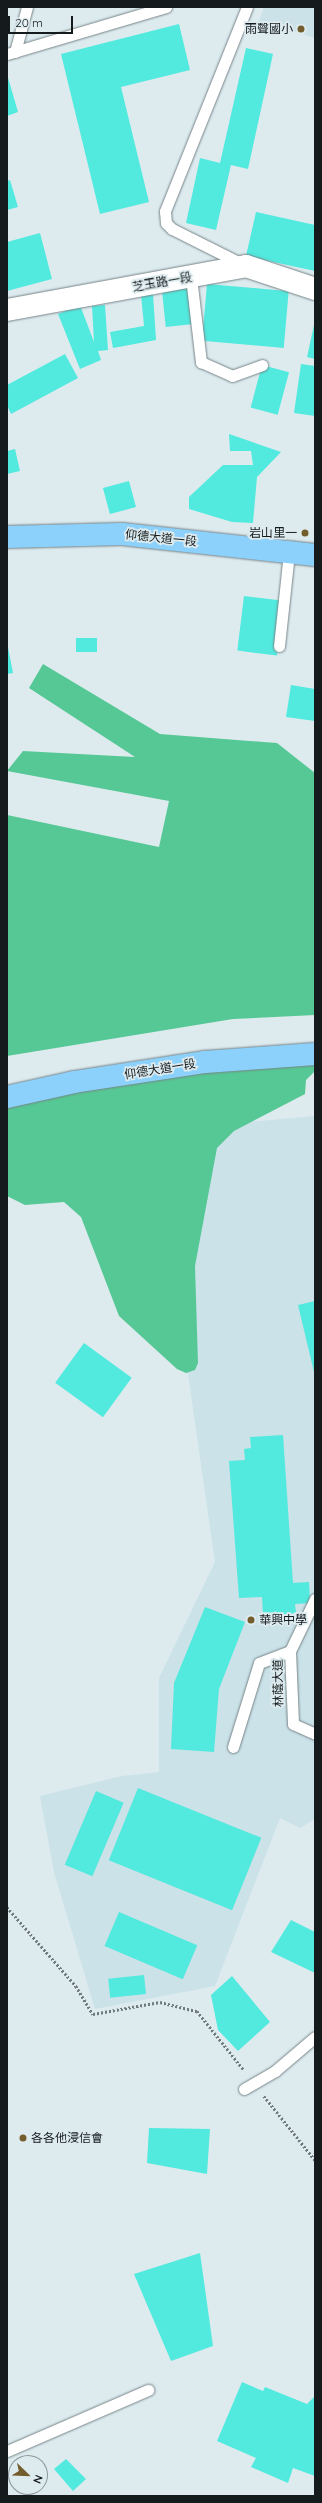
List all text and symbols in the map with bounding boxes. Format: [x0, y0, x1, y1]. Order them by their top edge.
scale bar [10, 8, 75, 34]
text: 20 m [15, 15, 43, 30]
place label: 雨聲國小 [245, 22, 293, 36]
marker: 雨聲國小 [296, 24, 306, 34]
street label: 芝玉路一段 [131, 270, 193, 294]
place label: 岩山里一 [249, 526, 297, 540]
street label: 仰德大道一段 [124, 527, 198, 549]
marker: 岩山里一 [300, 528, 310, 538]
street label: 仰德大道一段 [123, 1056, 197, 1082]
place label: 華興中學 [259, 1613, 307, 1627]
marker: 華興中學 [246, 1615, 256, 1625]
street label: 林蔭大道 [270, 1659, 286, 1707]
place label: 各各他浸信會 [31, 2131, 103, 2145]
marker: 各各他浸信會 [18, 2133, 28, 2143]
north arrow [8, 2455, 48, 2495]
text: N [30, 2473, 46, 2486]

